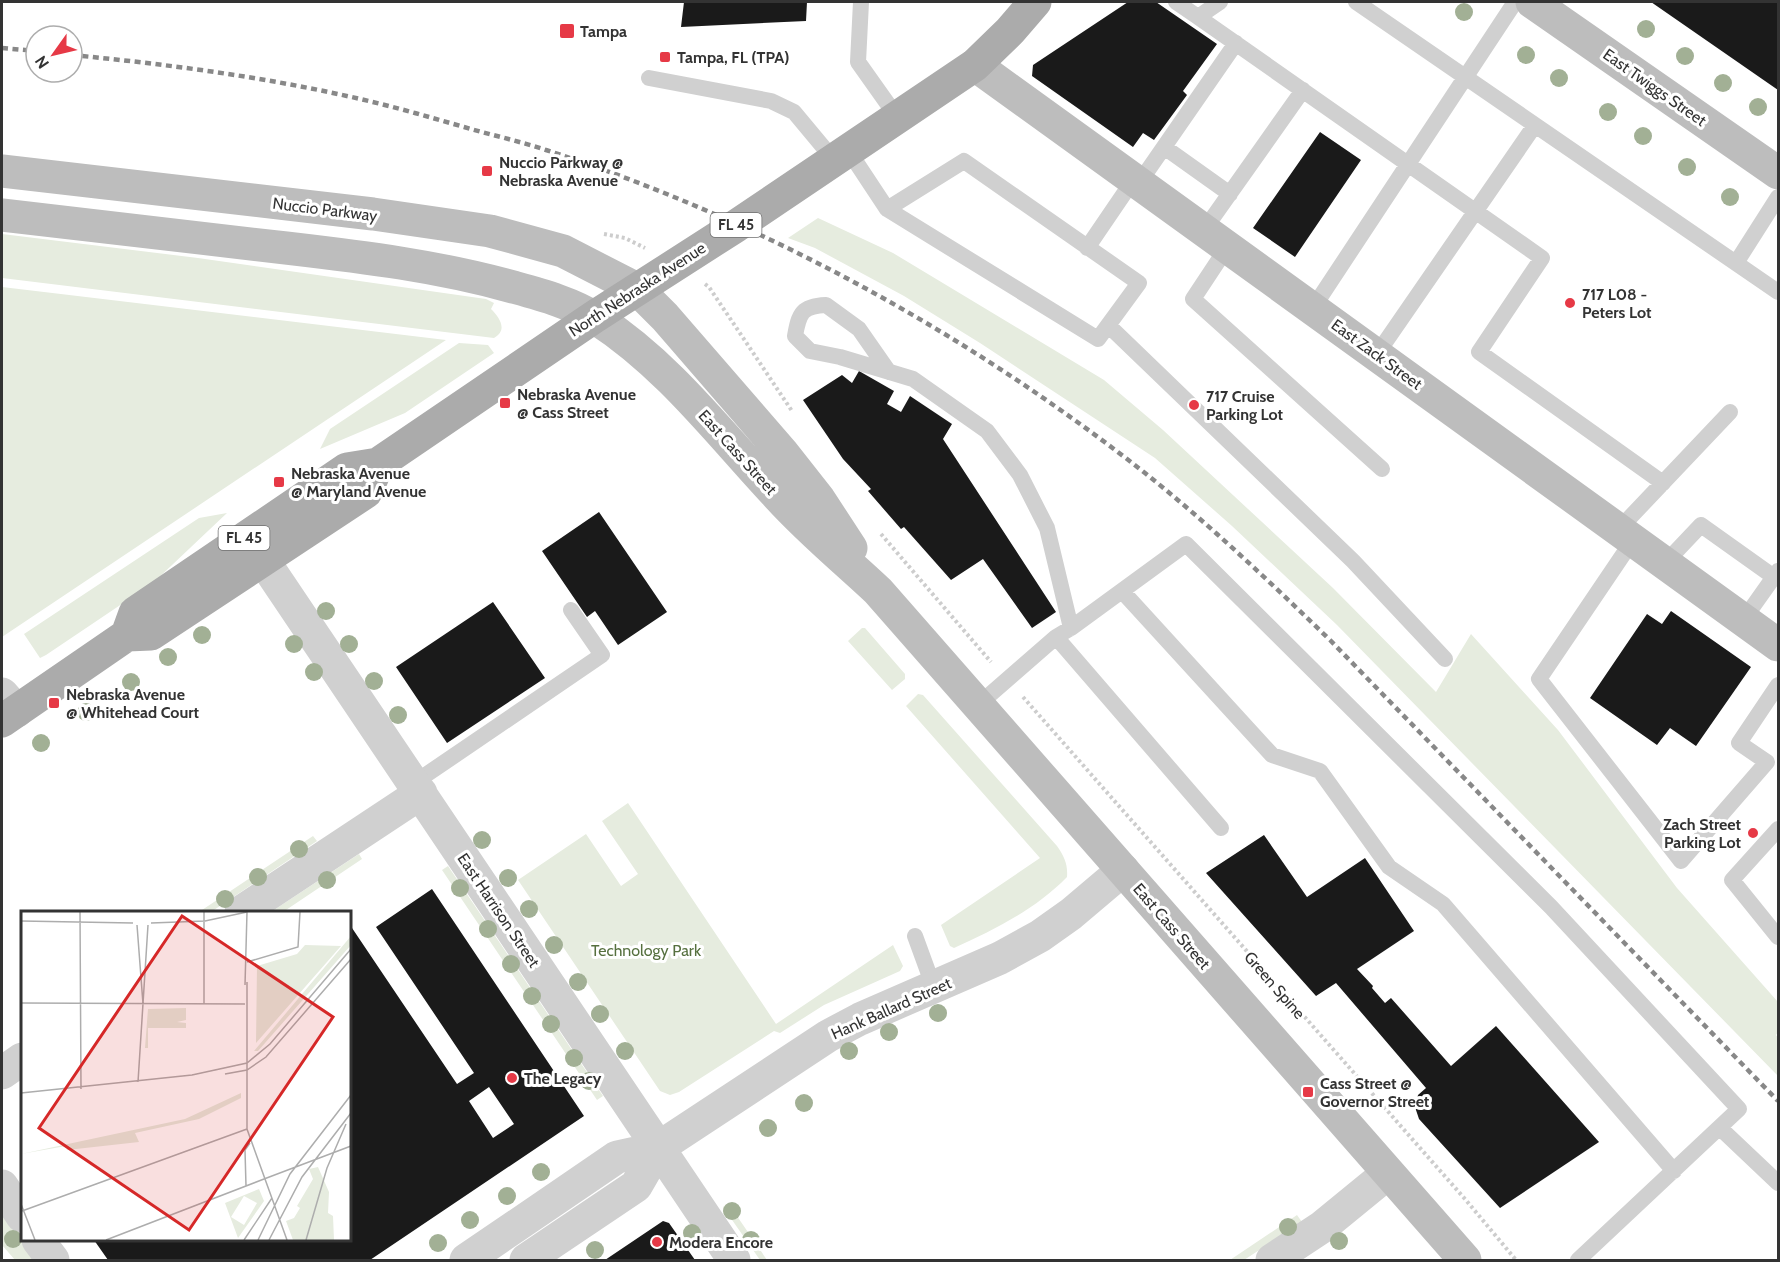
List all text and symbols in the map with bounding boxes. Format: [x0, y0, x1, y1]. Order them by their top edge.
marker: Tampa [558, 22, 576, 40]
place label: Tampa [580, 22, 627, 41]
north arrow [24, 24, 84, 84]
street label: East Twiggs Street [1599, 45, 1711, 130]
place label: Tampa, FL (TPA) [677, 48, 790, 67]
marker: Tampa, FL (TPA) [658, 50, 672, 64]
text: N [31, 52, 53, 72]
place label: Nuccio Parkway @ Nebraska Avenue [499, 153, 623, 190]
marker: Nuccio Parkway @ Nebraska Avenue [480, 164, 494, 178]
street label: Nuccio Parkway [271, 194, 378, 225]
road number: FL 45 [710, 213, 762, 237]
street label: North Nebraska Avenue [565, 238, 709, 341]
place label: 717 L08 - Peters Lot [1582, 285, 1652, 322]
marker: 717 L08 - Peters Lot [1563, 296, 1577, 310]
street label: East Zack Street [1328, 315, 1426, 394]
place label: Nebraska Avenue @ Cass Street [517, 385, 636, 422]
place label: 717 Cruise Parking Lot [1206, 387, 1284, 424]
marker: Nebraska Avenue @ Cass Street [498, 396, 512, 410]
marker: 717 Cruise Parking Lot [1187, 398, 1201, 412]
street label: East Cass Street [695, 406, 781, 499]
place label: Nebraska Avenue @ Maryland Avenue [291, 464, 426, 501]
marker: Nebraska Avenue @ Maryland Avenue [272, 475, 286, 489]
road number: FL 45 [218, 526, 270, 550]
place label: Nebraska Avenue @ Whitehead Court [66, 685, 200, 722]
marker: Nebraska Avenue @ Whitehead Court [47, 696, 61, 710]
place label: Zach Street Parking Lot [1663, 815, 1741, 852]
marker: Zach Street Parking Lot [1746, 826, 1760, 840]
street label: East Harrison Street [453, 850, 544, 971]
street label: East Cass Street [1129, 879, 1215, 974]
inset map [21, 911, 351, 1241]
park label: Technology Park [591, 941, 702, 960]
street label: Green Spine [1240, 948, 1309, 1023]
street label: Hank Ballard Street [828, 973, 955, 1043]
place label: The Legacy [524, 1069, 602, 1088]
marker: The Legacy [505, 1071, 519, 1085]
place label: Cass Street @ Governor Street [1320, 1074, 1430, 1111]
marker: Cass Street @ Governor Street [1301, 1085, 1315, 1099]
place label: Modera Encore [669, 1233, 773, 1252]
marker: Modera Encore [650, 1235, 664, 1249]

